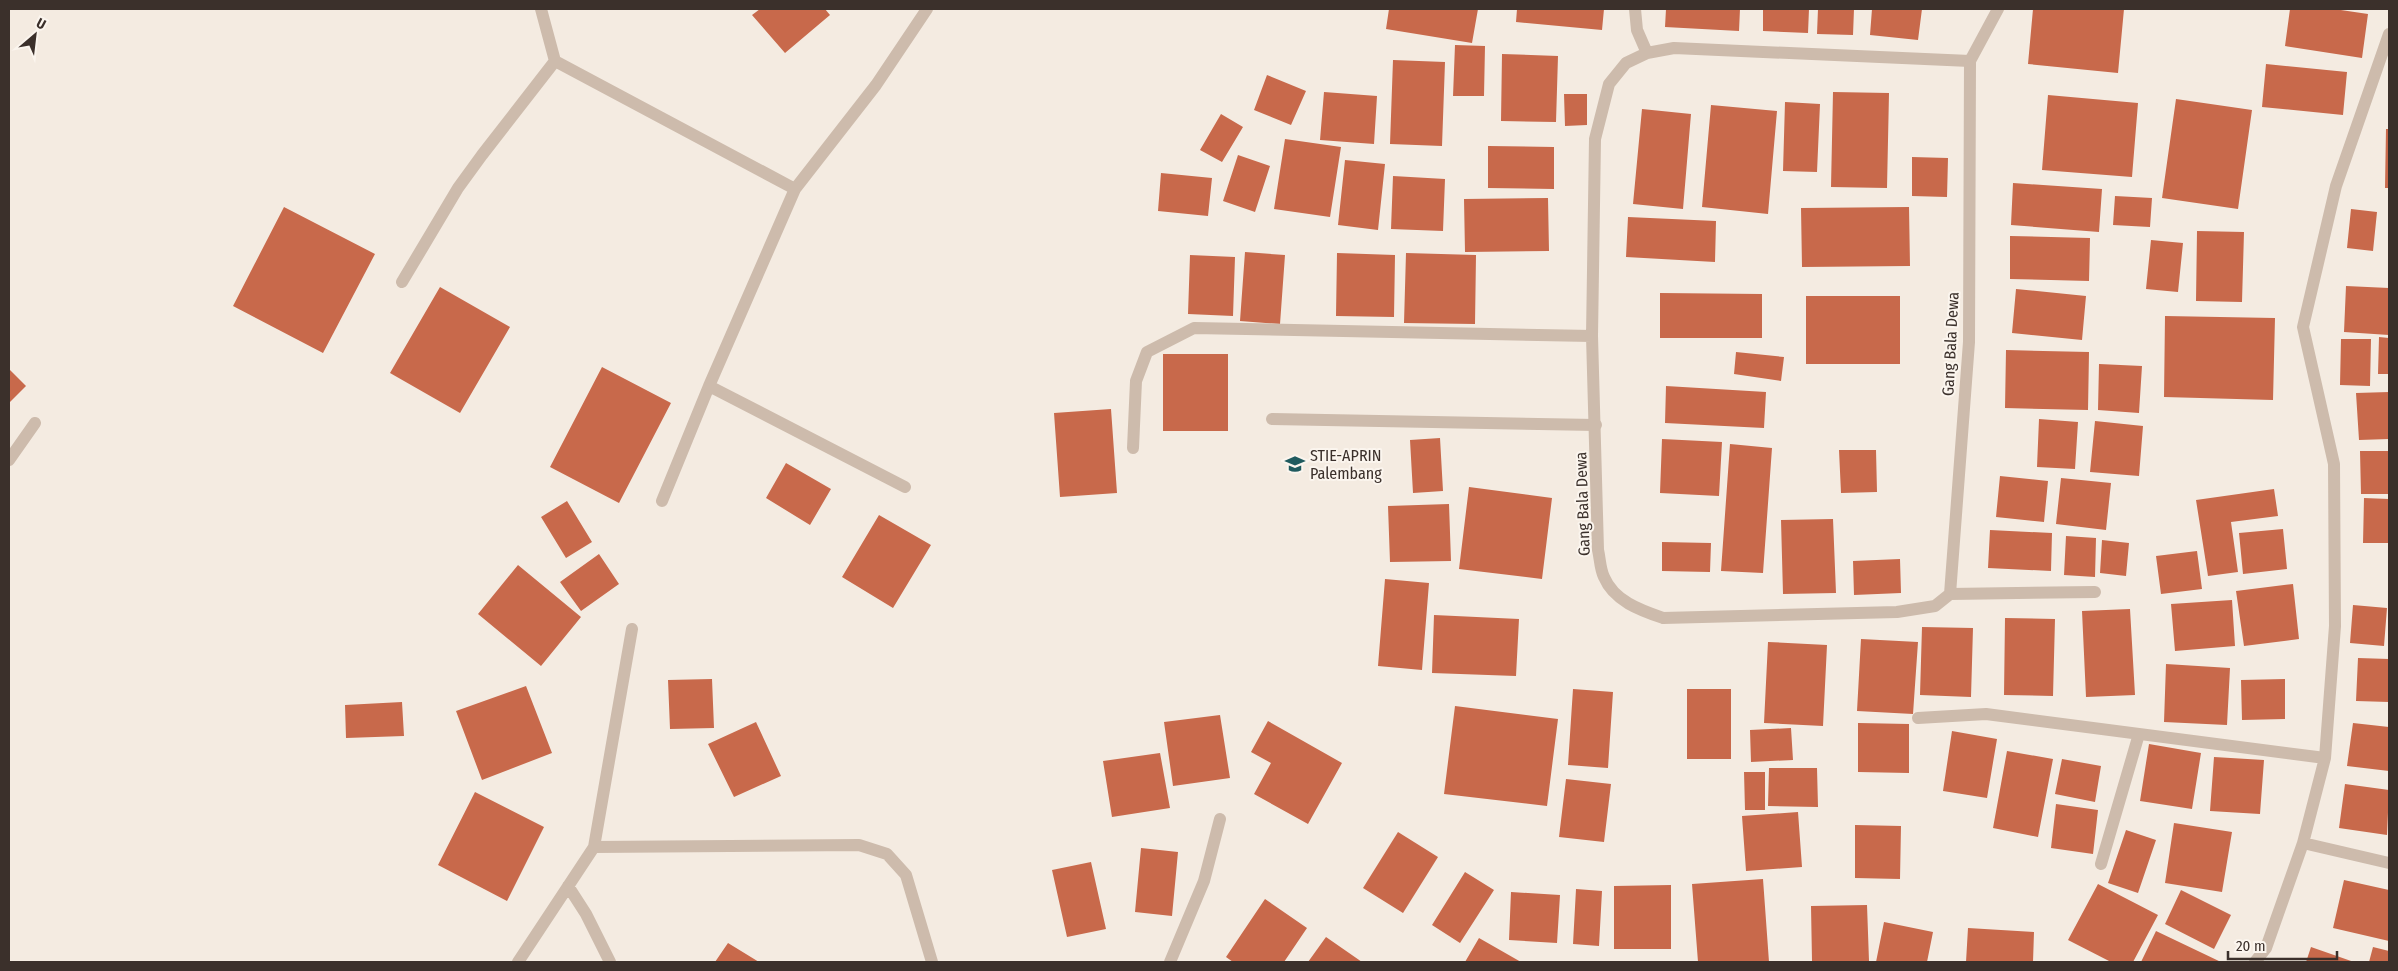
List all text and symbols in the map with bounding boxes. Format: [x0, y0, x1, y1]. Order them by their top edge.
north arrow [10, 10, 60, 60]
text: U [33, 15, 48, 33]
street label: Gang Bala Dewa [1938, 291, 1963, 397]
place label: STIE-APRIN Palembang [1310, 446, 1382, 483]
street label: Gang Bala Dewa [1571, 451, 1594, 556]
school or university icon: STIE-APRIN Palembang [1284, 453, 1306, 475]
scale bar [2228, 928, 2337, 960]
text: 20 m [2236, 937, 2266, 955]

